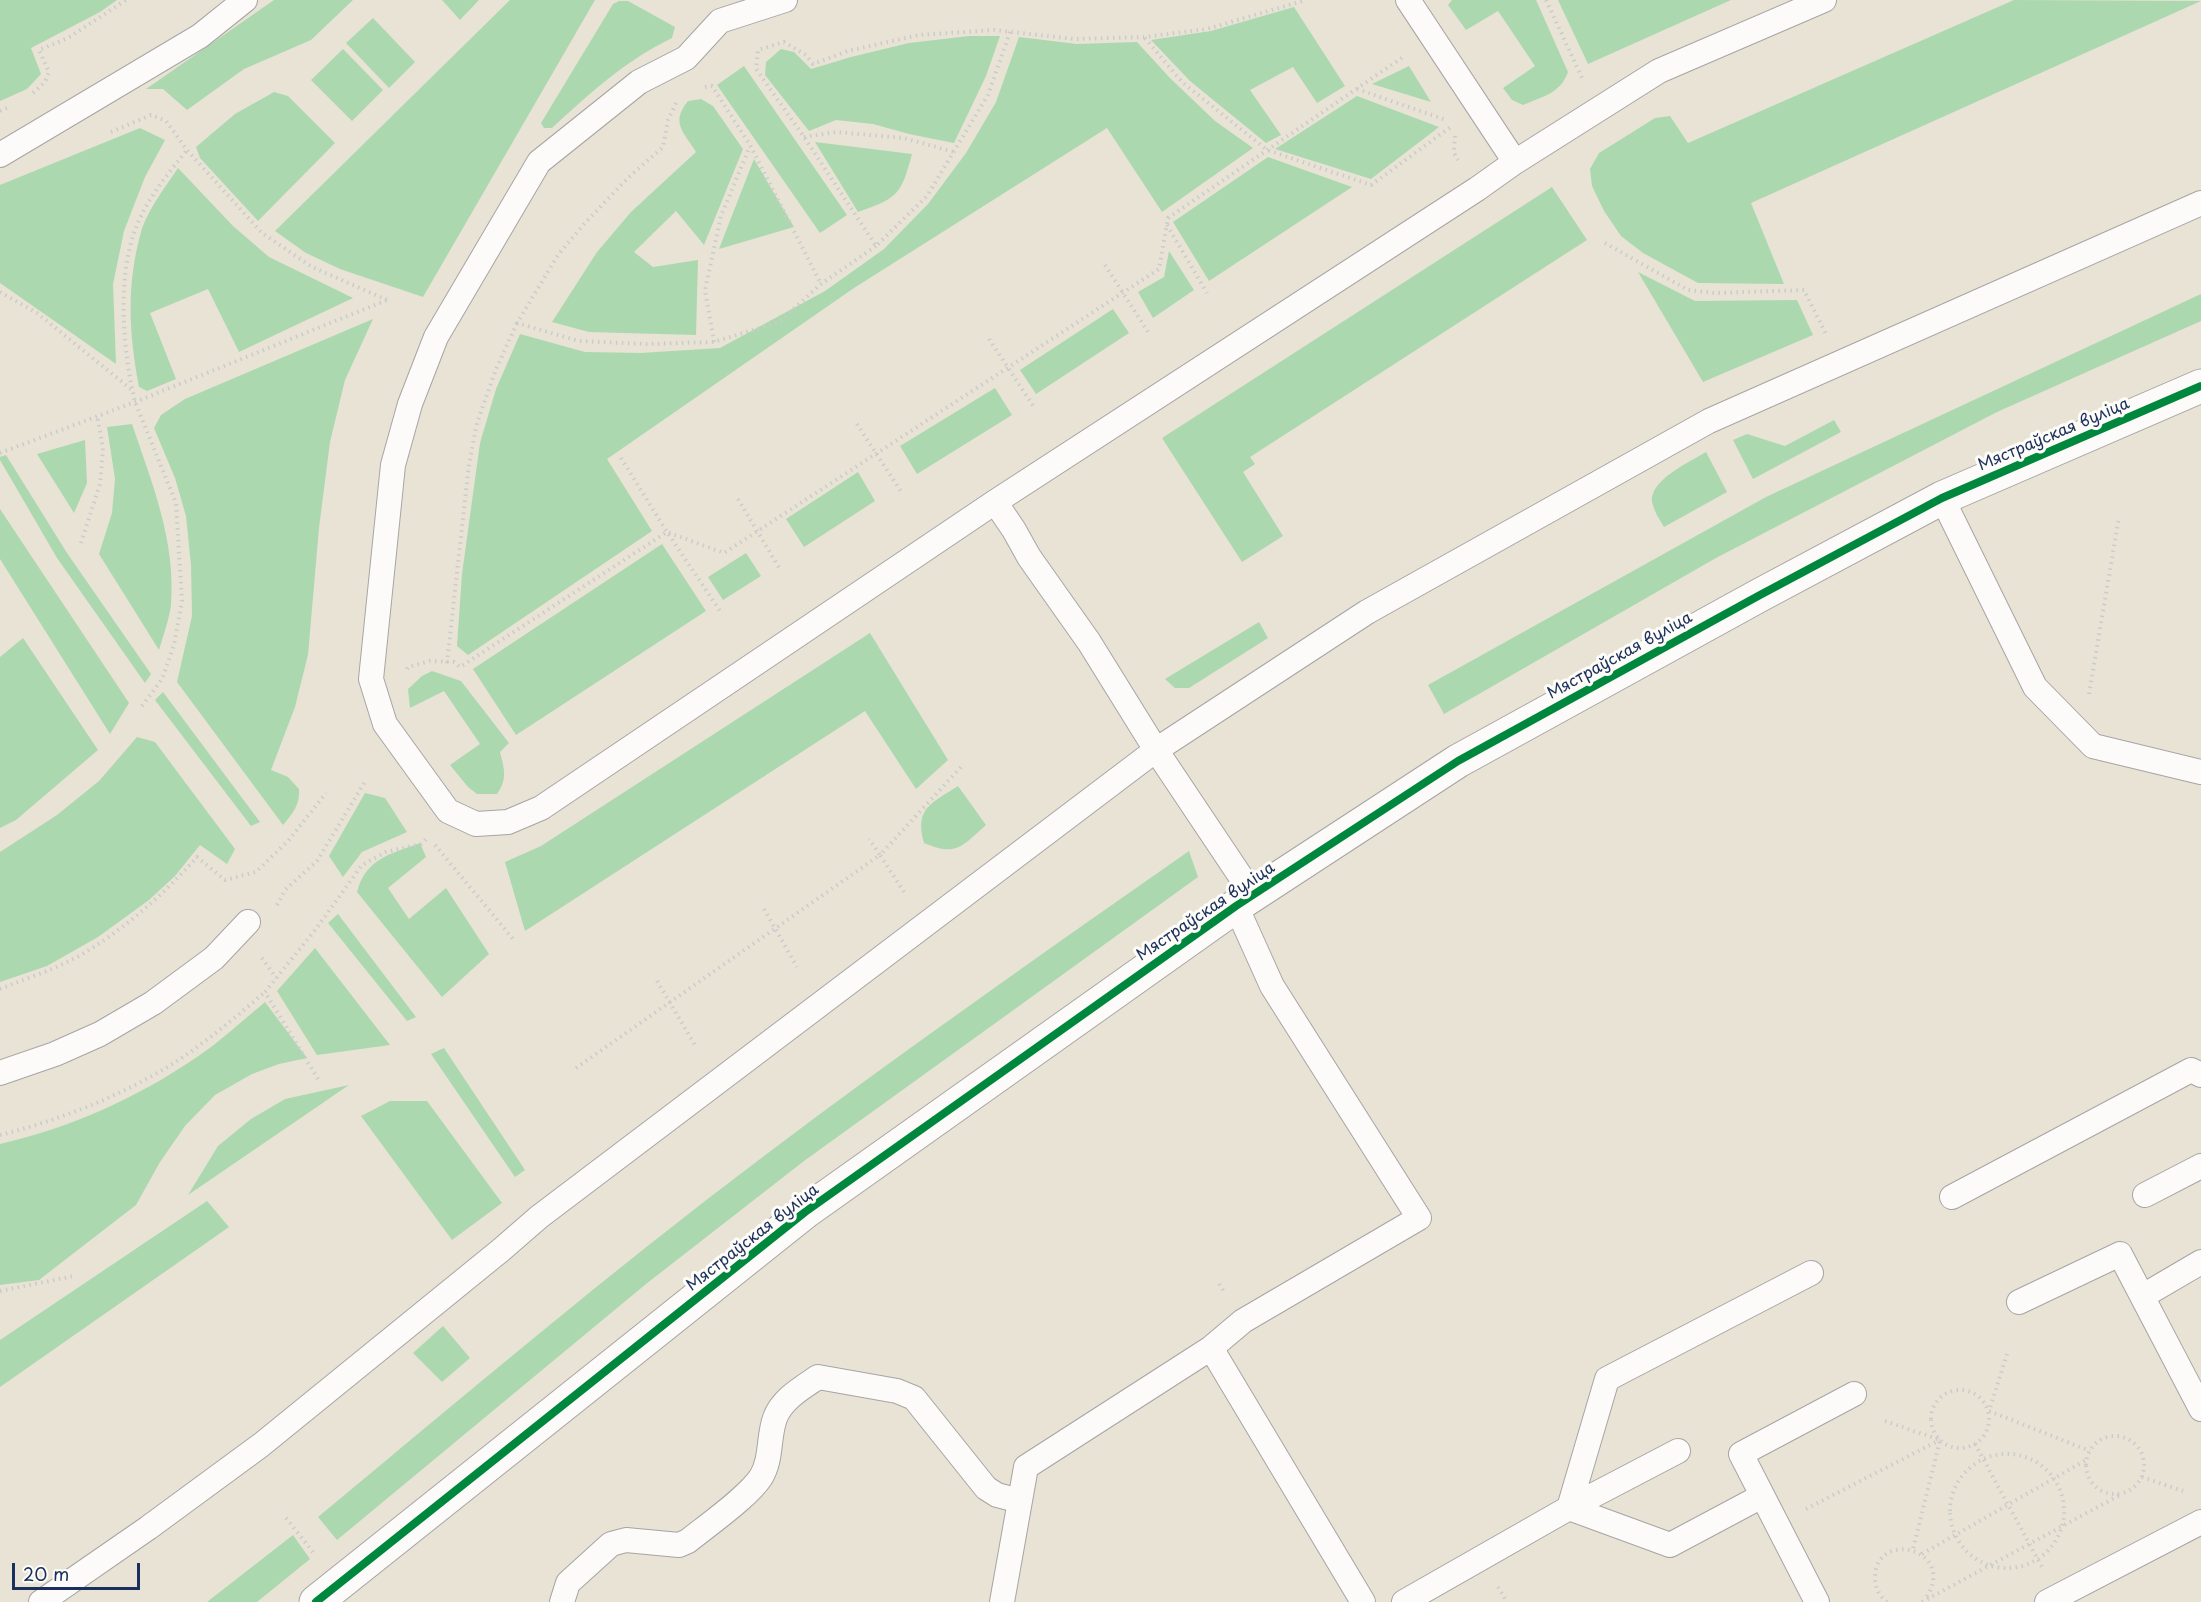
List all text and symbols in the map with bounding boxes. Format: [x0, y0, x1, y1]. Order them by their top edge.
street label: Мястраўская вуліца [1975, 394, 2133, 476]
street label: Мястраўская вуліца [1544, 608, 1696, 704]
street label: Мястраўская вуліца [1133, 859, 1279, 965]
street label: Мястраўская вуліца [683, 1180, 823, 1296]
scale bar [15, 1551, 142, 1589]
text: 20 m [23, 1560, 69, 1587]

